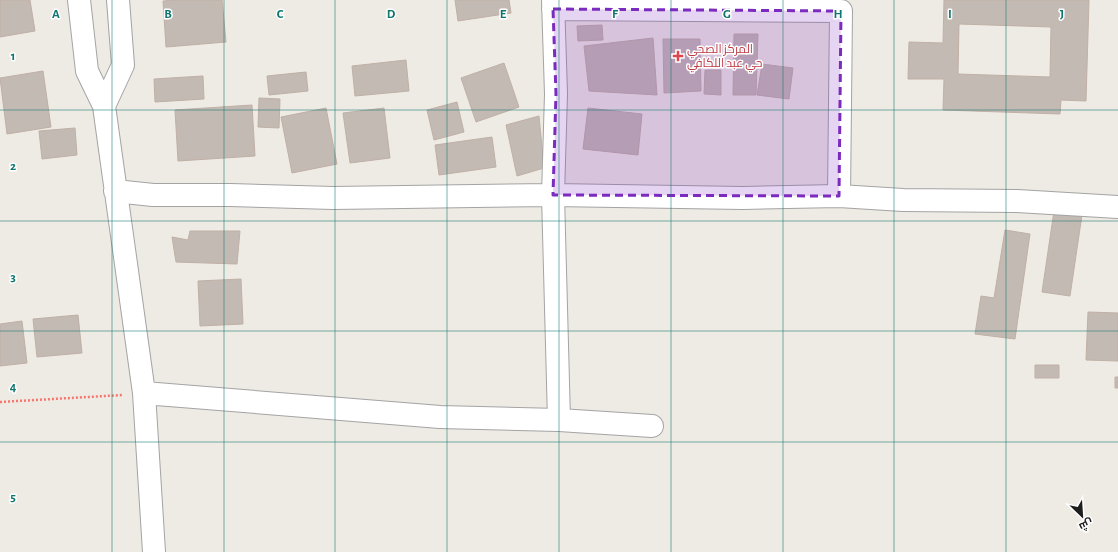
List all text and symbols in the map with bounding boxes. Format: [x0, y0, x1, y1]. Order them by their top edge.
text: A [52, 8, 60, 21]
text: B [164, 8, 172, 21]
text: C [277, 8, 284, 21]
text: D [387, 8, 396, 21]
text: E [500, 8, 507, 21]
text: F [612, 8, 619, 21]
text: G [723, 8, 731, 21]
text: H [833, 8, 843, 21]
text: I [948, 8, 952, 21]
text: J [1060, 8, 1064, 21]
place label: المركز الصحي حي عبد اللكافي [687, 43, 762, 73]
text: 1 [11, 50, 15, 63]
marker: المركز الصحي حي عبد اللكافي [672, 50, 684, 62]
text: 2 [10, 160, 16, 173]
text: 3 [10, 271, 16, 284]
text: 4 [10, 381, 17, 394]
text: 5 [10, 491, 16, 504]
north arrow [1062, 496, 1102, 536]
text: ش [1077, 516, 1095, 533]

